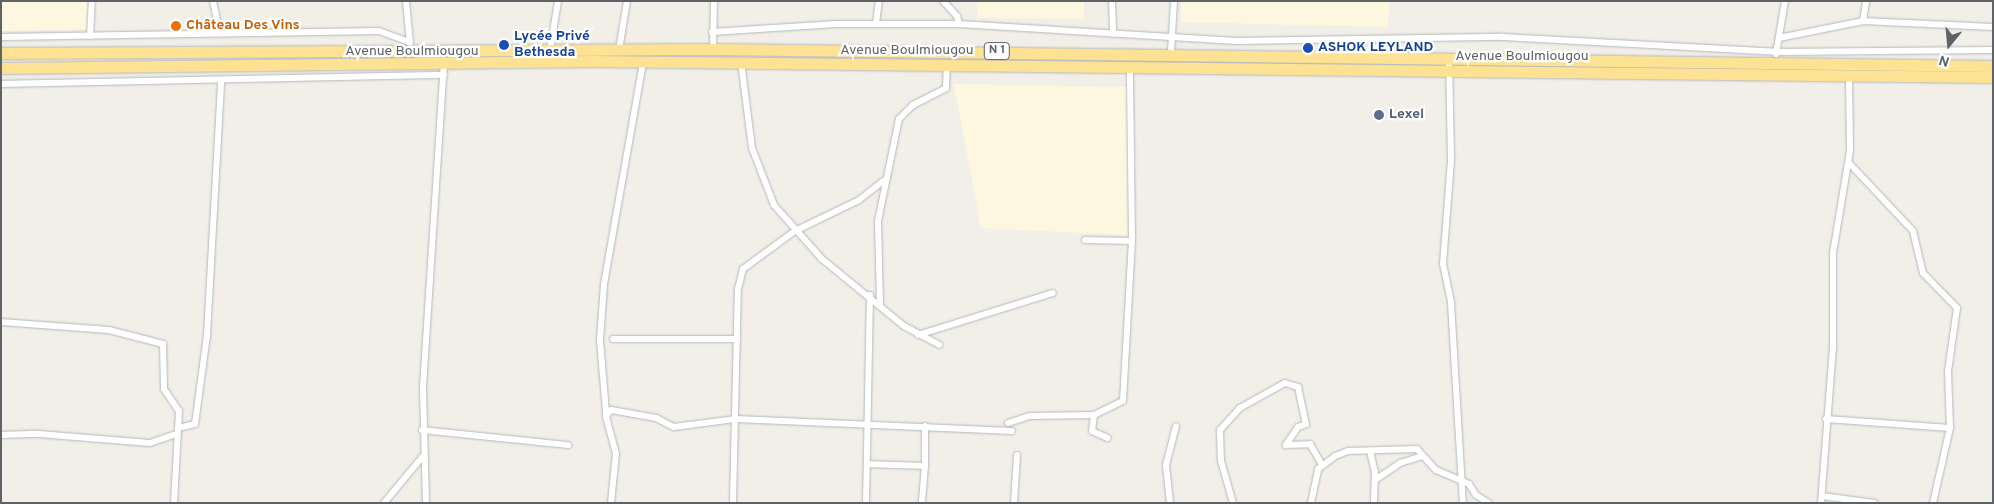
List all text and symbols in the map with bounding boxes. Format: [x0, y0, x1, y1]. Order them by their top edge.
place label: Château Des Vins [186, 18, 300, 34]
marker: Château Des Vins [170, 20, 182, 32]
north arrow [1924, 20, 1974, 70]
place label: Lycée Privé Bethesda [514, 29, 590, 62]
marker: Lycée Privé Bethesda [498, 39, 510, 51]
place label: ASHOK LEYLAND [1318, 40, 1433, 56]
road number: N 1 [983, 41, 1011, 60]
marker: ASHOK LEYLAND [1302, 42, 1314, 54]
street label: Avenue Boulmiougou [840, 43, 974, 59]
street label: Avenue Boulmiougou [345, 44, 479, 60]
street label: Avenue Boulmiougou [1455, 49, 1589, 65]
text: N [1937, 50, 1952, 69]
place label: Lexel [1389, 107, 1424, 123]
marker: Lexel [1373, 109, 1385, 121]

